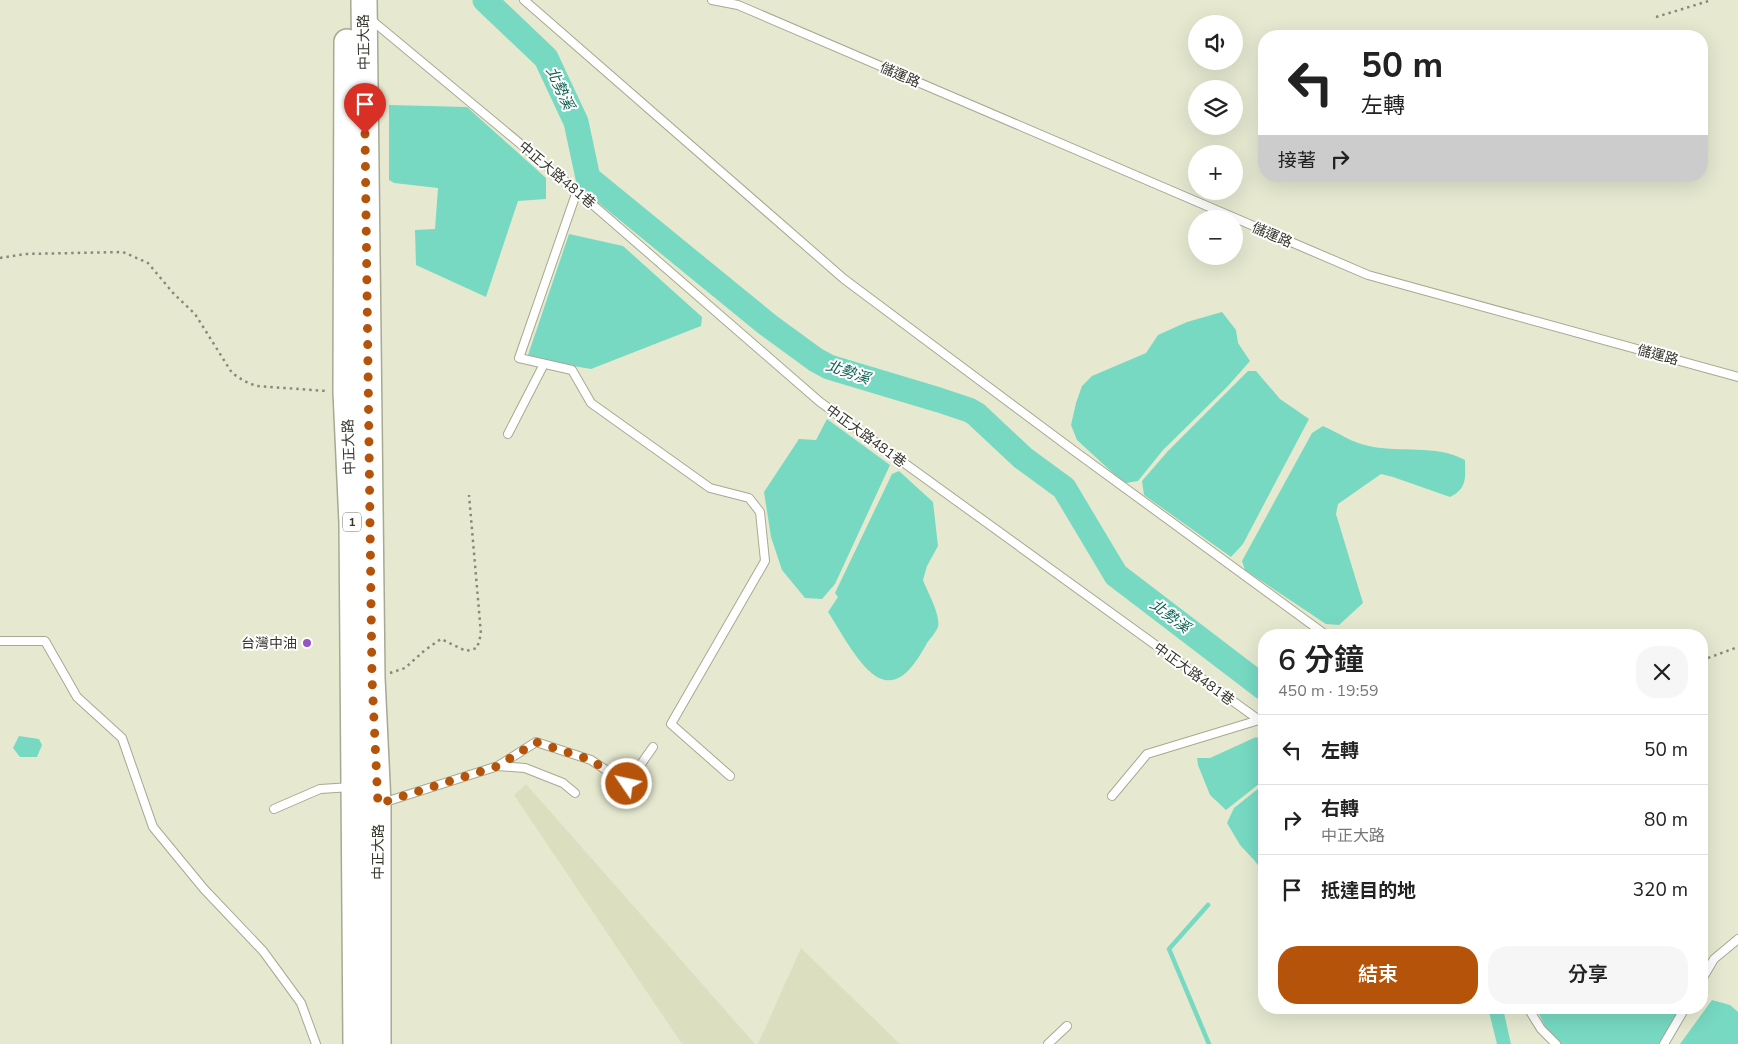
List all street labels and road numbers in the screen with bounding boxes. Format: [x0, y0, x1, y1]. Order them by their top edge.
street label: 中正大路 [354, 14, 374, 70]
street label: 儲運路 [877, 58, 923, 92]
street label: 中正大路481巷 [514, 137, 600, 213]
street label: 儲運路 [1249, 218, 1295, 252]
street label: 儲運路 [1635, 340, 1681, 370]
street label: 中正大路481巷 [822, 400, 910, 472]
street label: 中正大路 [339, 419, 359, 475]
road number: 1 [343, 512, 361, 532]
street label: 中正大路481巷 [1150, 638, 1238, 710]
street label: 中正大路 [369, 824, 388, 880]

